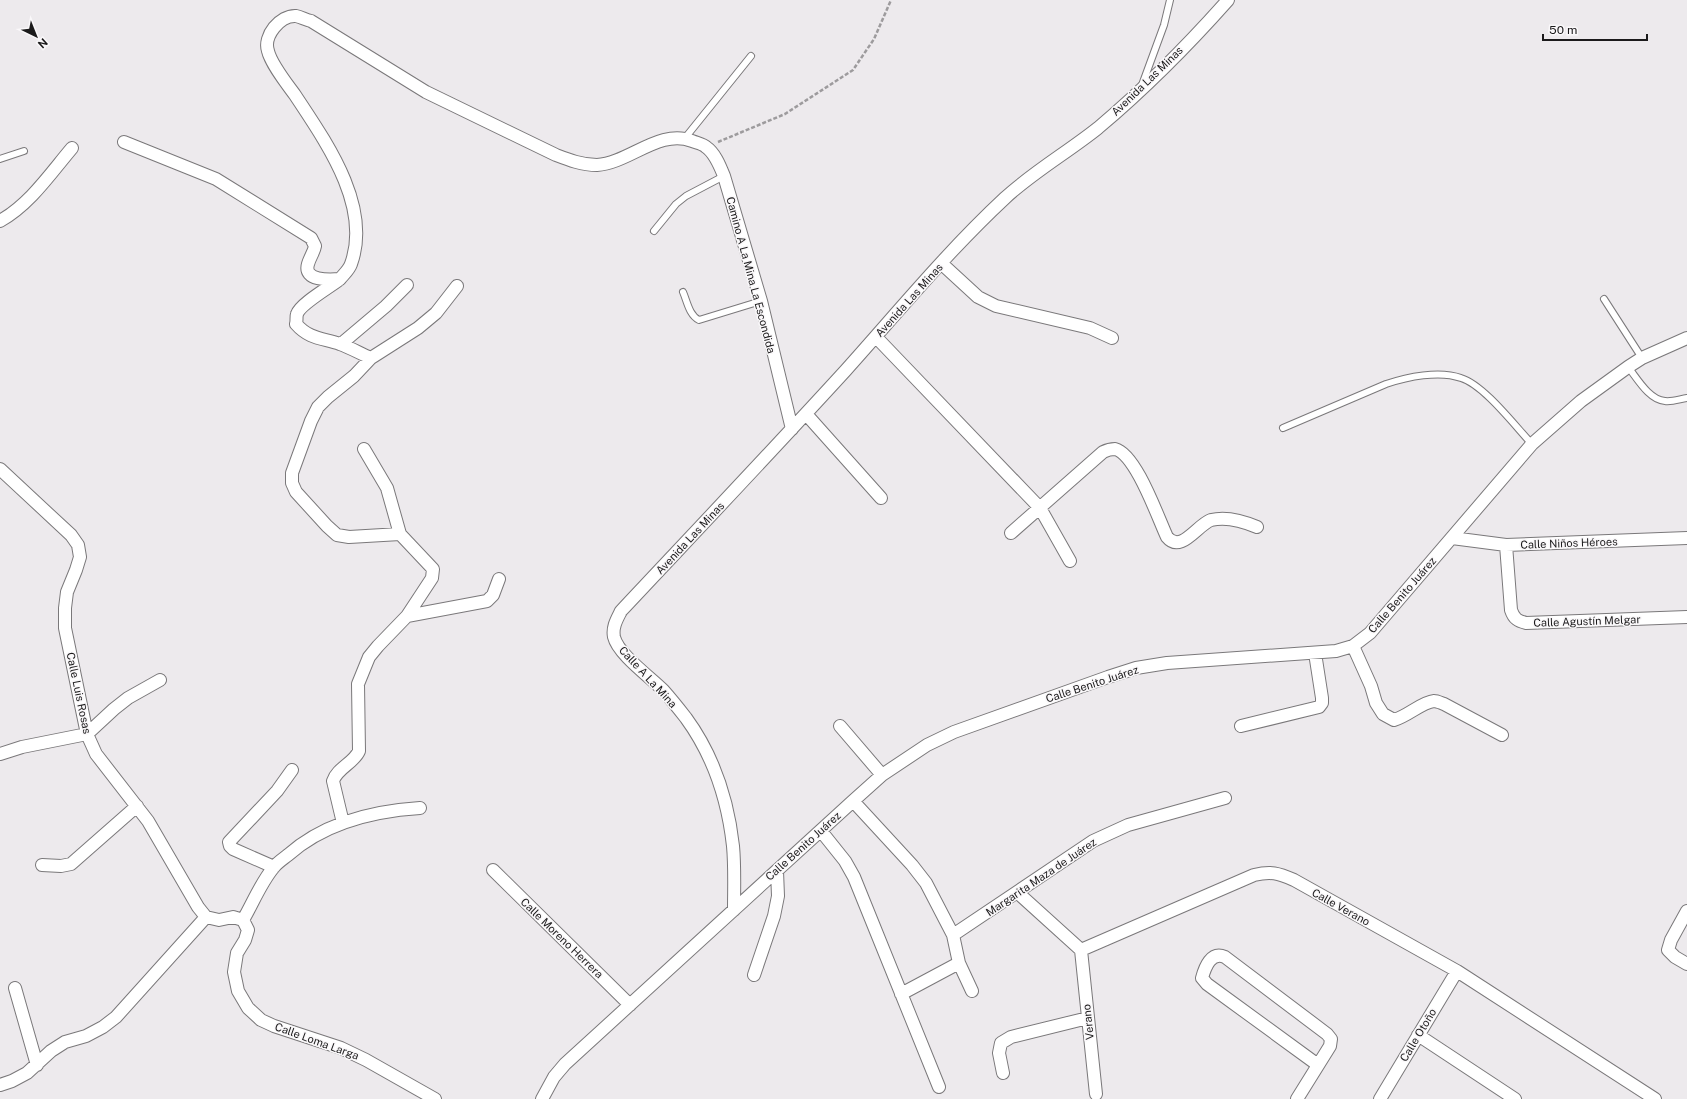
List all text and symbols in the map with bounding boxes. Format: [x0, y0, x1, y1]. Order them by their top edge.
north arrow [16, 16, 56, 56]
scale bar [1543, 16, 1647, 42]
text: 50 m [1549, 23, 1577, 37]
text: N [36, 36, 50, 51]
street label: Avenida Las Minas [1109, 44, 1185, 118]
street label: Camino A La Mina La Escondida [724, 195, 778, 355]
street label: Avenida Las Minas [873, 261, 945, 339]
street label: Avenida Las Minas [654, 499, 727, 576]
street label: Calle Niños Héroes [1520, 535, 1618, 551]
street label: Calle Benito Juárez [1366, 555, 1438, 635]
street label: Calle Agustín Melgar [1533, 613, 1641, 629]
street label: Calle A La Mina [617, 644, 679, 710]
street label: Calle Luis Rosas [65, 651, 94, 735]
street label: Calle Benito Juárez [1044, 663, 1140, 705]
street label: Calle Benito Juárez [763, 809, 843, 883]
street label: Margarita Maza de Juárez [984, 836, 1098, 918]
street label: Calle Verano [1310, 886, 1372, 928]
street label: Calle Moreno Herrera [518, 896, 606, 980]
street label: Verano [1080, 1004, 1096, 1040]
street label: Calle Otoño [1398, 1006, 1438, 1064]
street label: Calle Loma Larga [273, 1020, 361, 1062]

